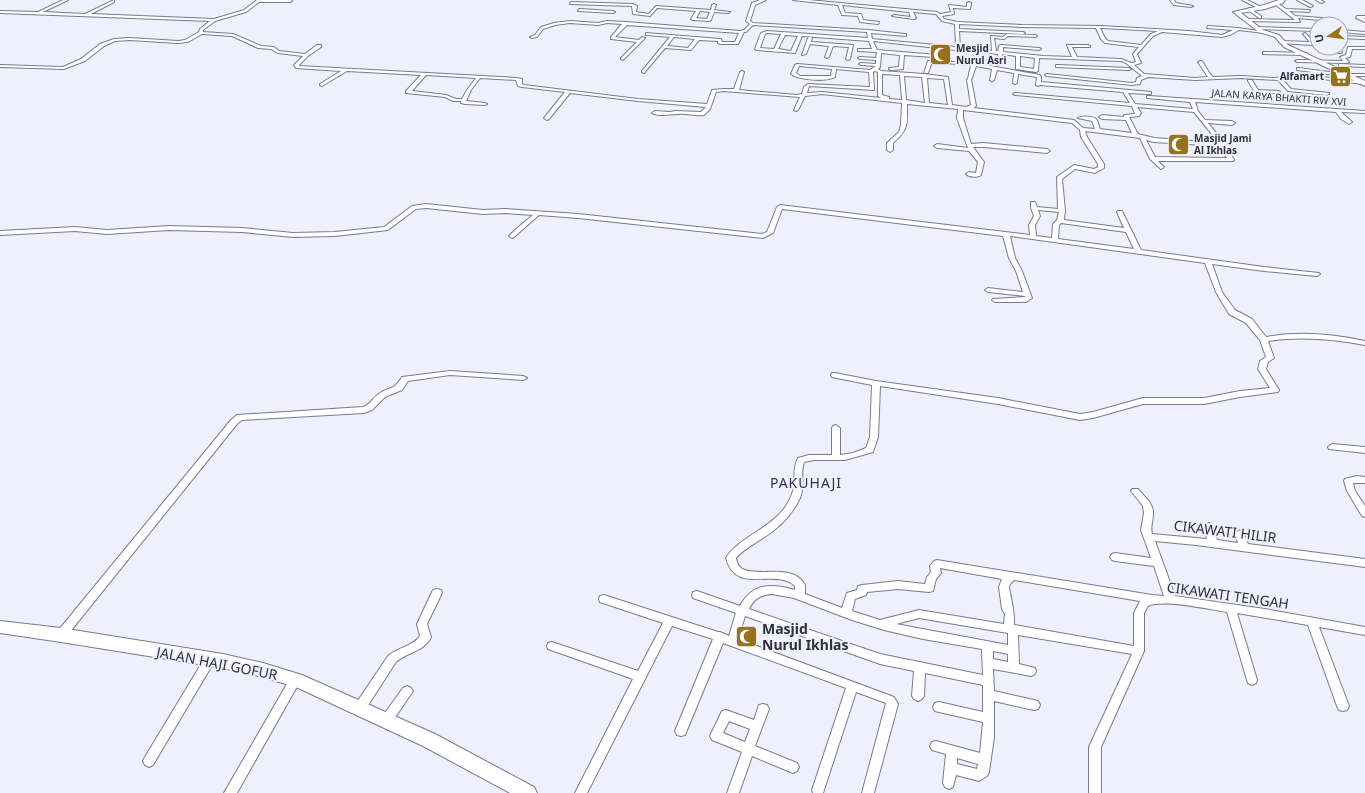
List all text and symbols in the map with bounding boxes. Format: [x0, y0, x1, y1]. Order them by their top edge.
north arrow [1309, 16, 1349, 56]
text: U [1311, 33, 1327, 44]
mosque icon: Mesjid Nurul Asri [928, 41, 954, 67]
place label: Mesjid Nurul Asri [956, 41, 1007, 67]
supermarket icon: Alfamart [1327, 63, 1353, 89]
place label: Alfamart [1280, 69, 1325, 83]
street label: JALAN KARYA BHAKTI RW XVI [1210, 85, 1347, 109]
mosque icon: Masjid Jami Al Ikhlas [1166, 131, 1192, 157]
place label: Masjid Jami Al Ikhlas [1194, 131, 1251, 157]
district label: PAKUHAJI [770, 473, 842, 492]
street label: CIKAWATI HILIR [1173, 515, 1278, 547]
street label: CIKAWATI TENGAH [1166, 577, 1290, 613]
place label: Masjid Nurul Ikhlas [762, 619, 848, 654]
mosque icon: Masjid Nurul Ikhlas [734, 623, 760, 649]
street label: JALAN HAJI GOFUR [153, 642, 279, 684]

